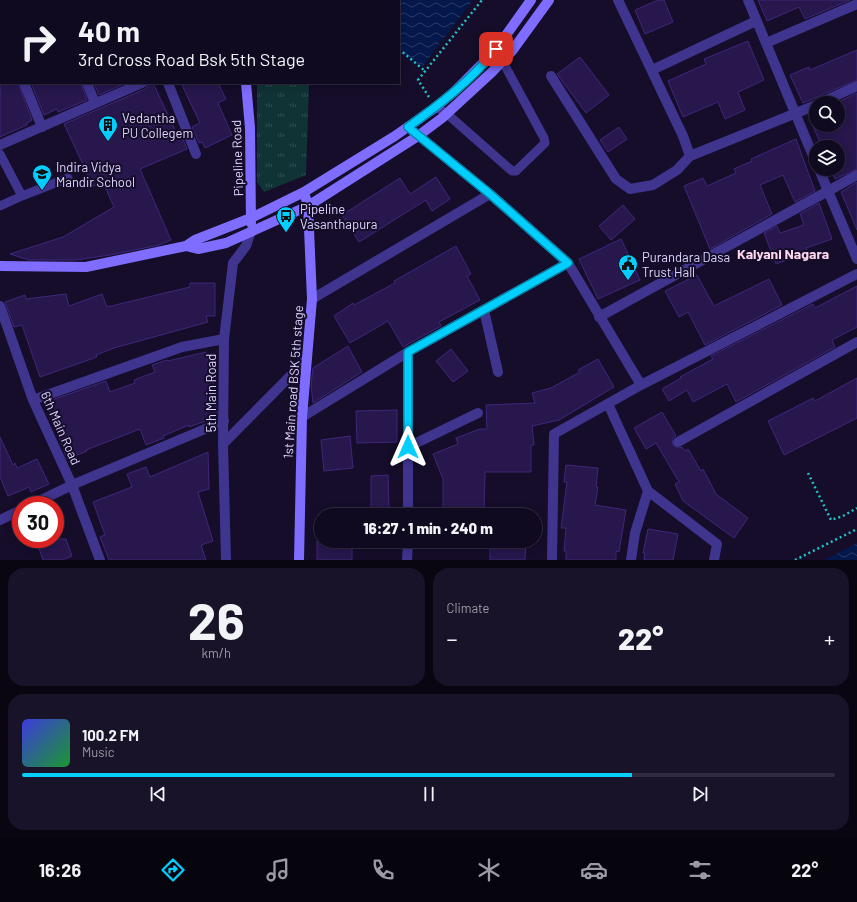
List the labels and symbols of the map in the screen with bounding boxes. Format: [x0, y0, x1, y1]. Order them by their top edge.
pin [479, 32, 513, 66]
place label: Vedantha PU Collegem [122, 110, 193, 141]
building icon: Vedantha PU Collegem [97, 114, 119, 142]
street label: Pipeline Road [228, 119, 246, 197]
place label: Indira Vidya Mandir School [56, 159, 135, 190]
school or university icon: Indira Vidya Mandir School [31, 163, 53, 191]
place label: Pipeline Vasanthapura [300, 201, 377, 232]
bus stop icon: Pipeline Vasanthapura [275, 205, 297, 233]
district label: Kalyani Nagara [737, 245, 829, 262]
place label: Purandara Dasa Trust Hall [642, 249, 730, 280]
public building icon: Purandara Dasa Trust Hall [617, 253, 639, 281]
street label: 1st Main road BSK 5th stage [280, 305, 306, 459]
street label: 5th Main Road [203, 354, 219, 432]
street label: 6th Main Road [38, 389, 84, 467]
position arrow [387, 426, 429, 468]
speed limit sign: 30 [12, 496, 64, 548]

